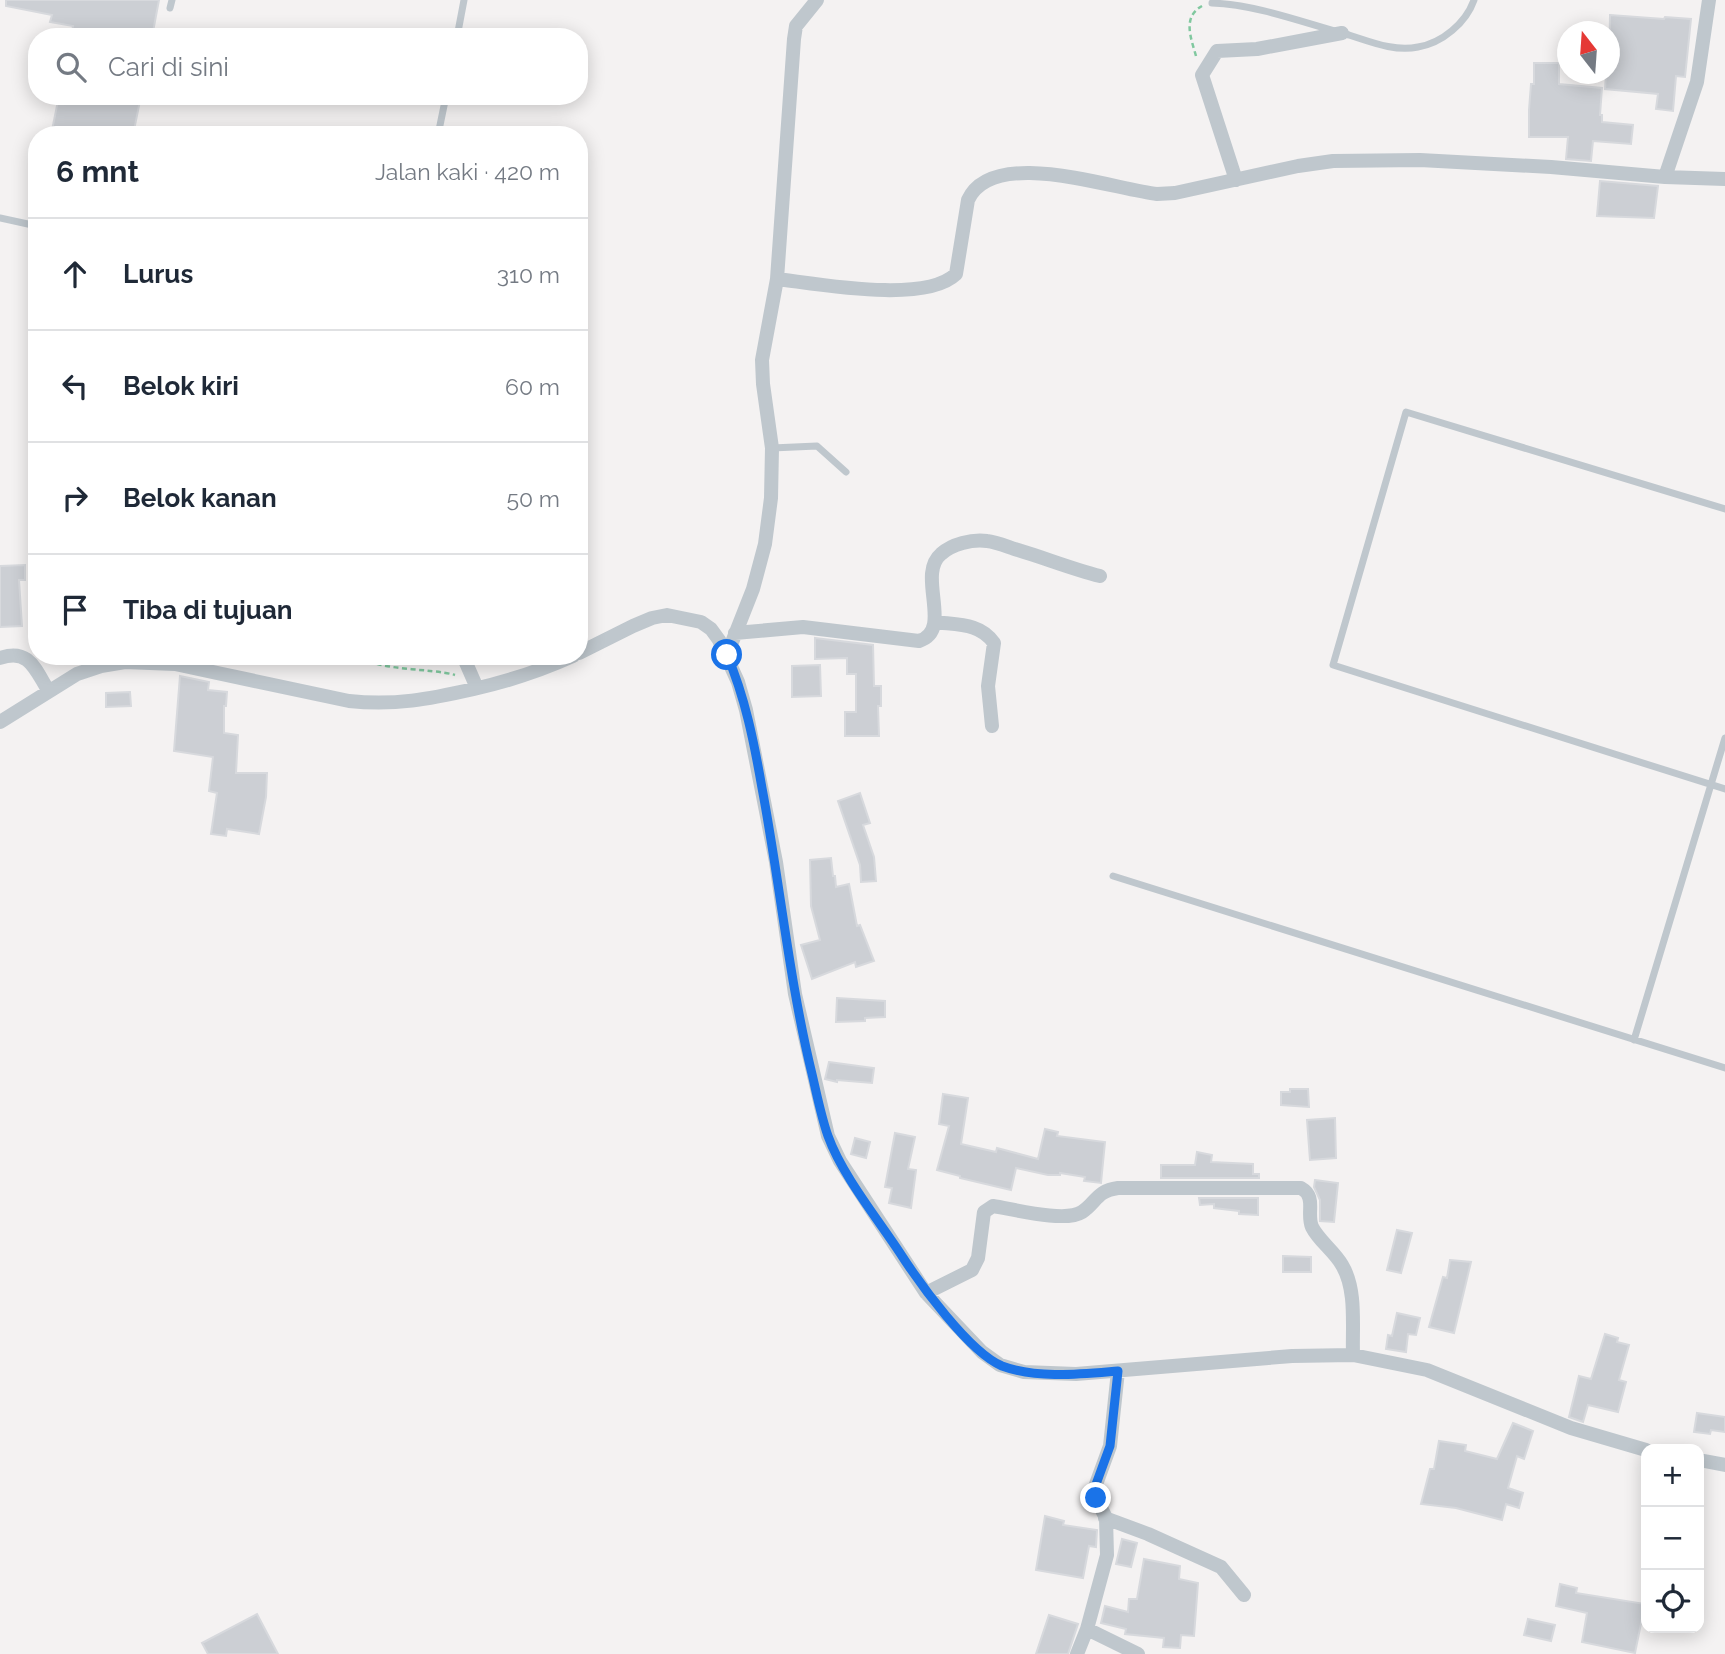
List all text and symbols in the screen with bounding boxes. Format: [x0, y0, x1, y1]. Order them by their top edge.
north arrow [1557, 21, 1620, 84]
search box [28, 28, 588, 105]
icon: search [52, 48, 90, 86]
text: Cari di sini [108, 52, 229, 82]
text: 6 mnt [56, 154, 139, 189]
text: Jalan kaki · 420 m [375, 158, 560, 185]
icon: ahead [56, 255, 94, 293]
text: Lurus [123, 259, 193, 289]
text: 310 m [497, 261, 560, 288]
icon: left [56, 367, 94, 405]
text: Belok kiri [123, 371, 239, 401]
text: 60 m [505, 373, 560, 400]
icon: right [56, 479, 94, 517]
text: Belok kanan [123, 483, 277, 513]
text: 50 m [506, 485, 560, 512]
icon: arrive [56, 591, 94, 629]
text: Tiba di tujuan [123, 595, 293, 625]
route start [711, 639, 742, 670]
map controls [1641, 1444, 1704, 1633]
button: + [1641, 1444, 1704, 1507]
route end [1080, 1482, 1111, 1513]
button: − [1641, 1507, 1704, 1570]
button: locate [1641, 1570, 1704, 1633]

